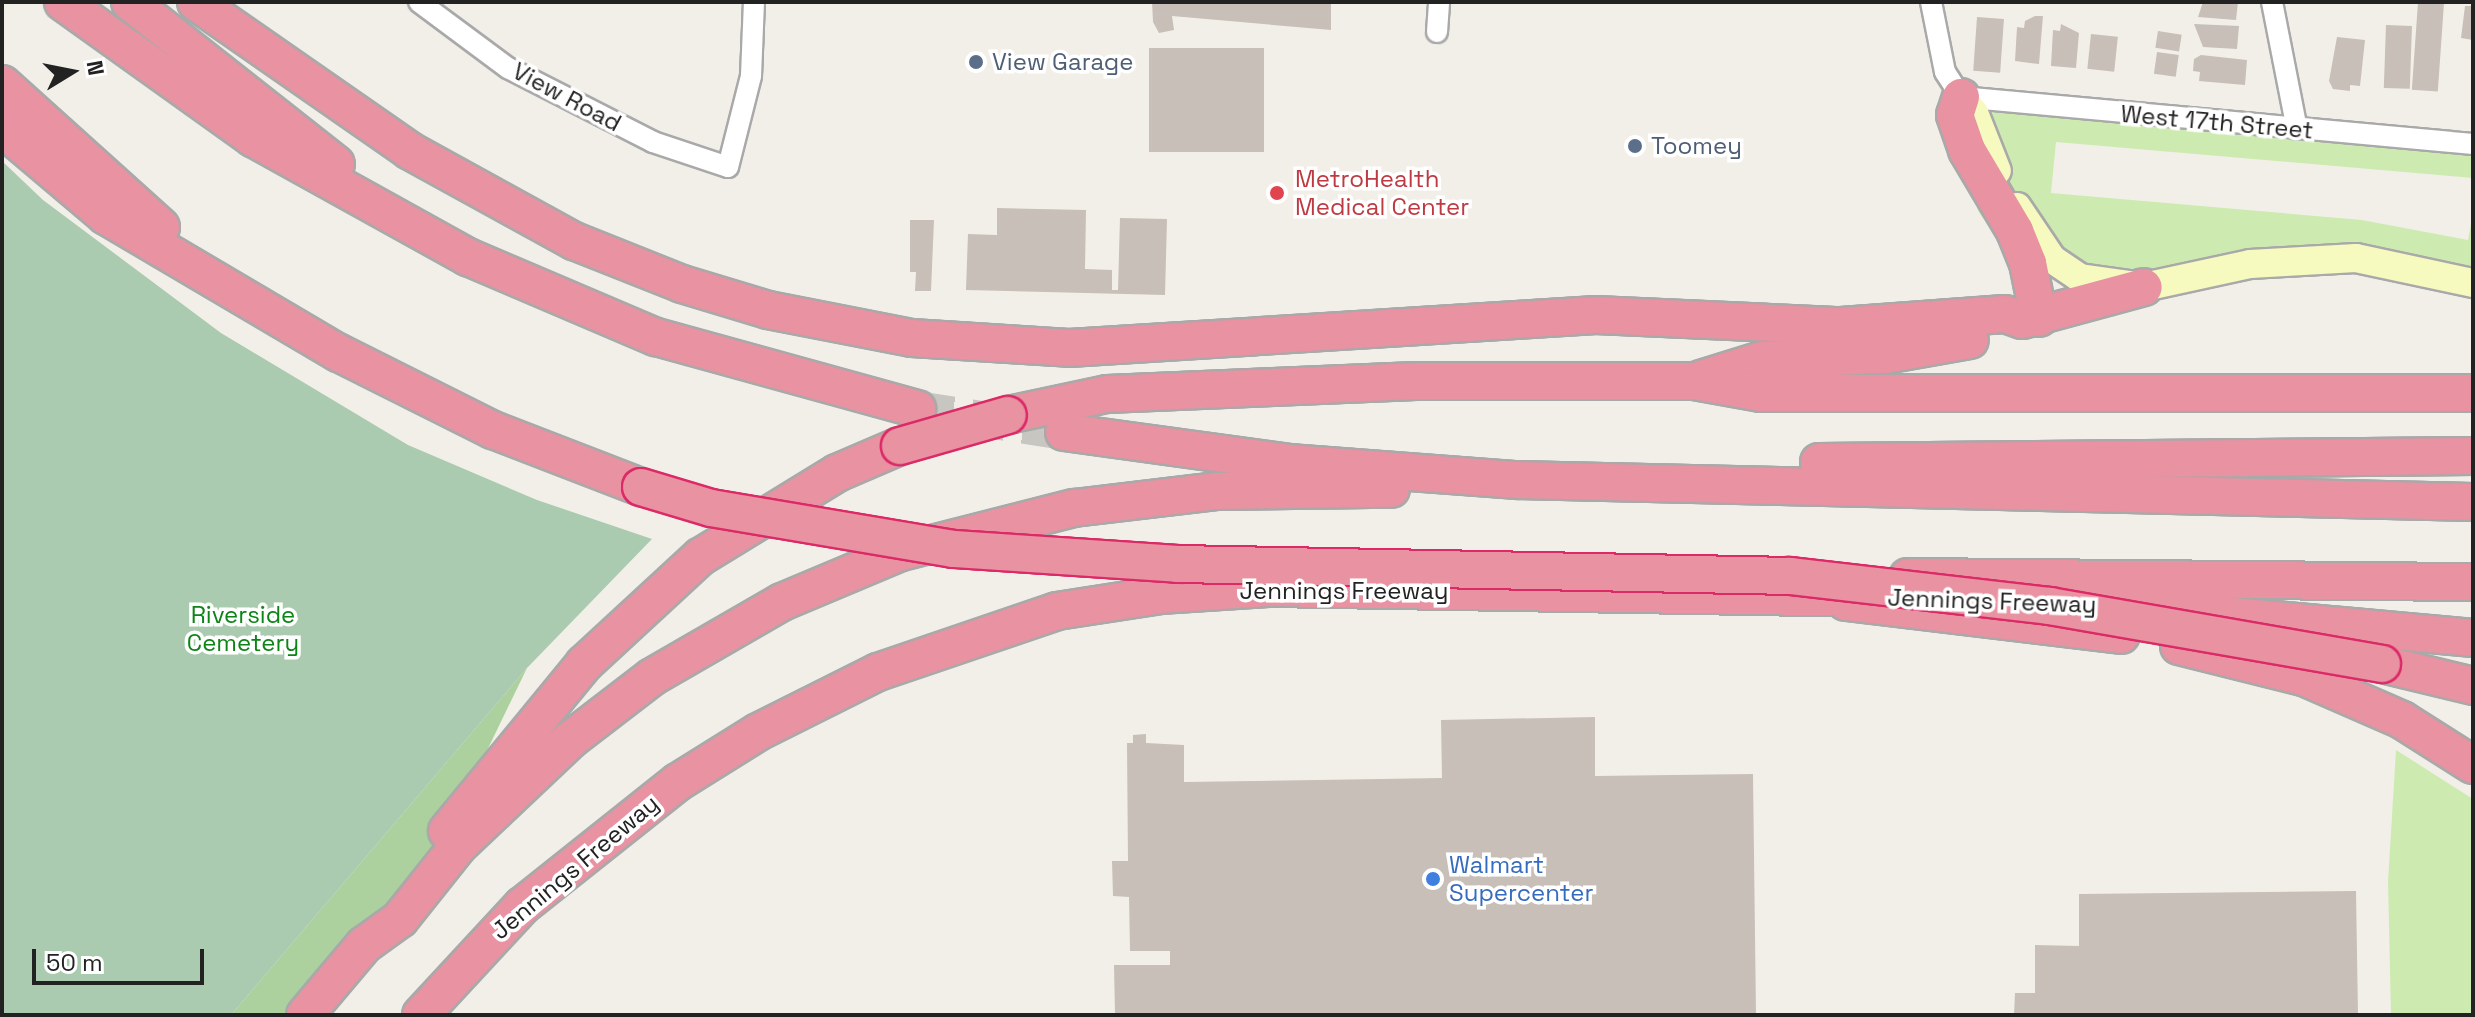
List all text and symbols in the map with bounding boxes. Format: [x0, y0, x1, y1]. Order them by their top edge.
north arrow [32, 32, 112, 112]
place label: View Garage [992, 48, 1133, 76]
marker: View Garage [967, 53, 985, 71]
street label: View Road [508, 56, 626, 138]
text: N [81, 58, 111, 78]
street label: West 17th Street [2119, 99, 2315, 145]
place label: Toomey [1651, 132, 1742, 160]
marker: Toomey [1626, 137, 1644, 155]
place label: MetroHealth Medical Center [1295, 165, 1469, 221]
marker: MetroHealth Medical Center [1266, 182, 1288, 204]
street label: Jennings Freeway [1239, 577, 1449, 605]
street label: Jennings Freeway [1887, 583, 2097, 619]
park label: Riverside Cemetery [187, 601, 299, 657]
street label: Jennings Freeway [486, 789, 664, 945]
place label: Walmart Supercenter [1449, 851, 1593, 907]
marker: Walmart Supercenter [1424, 870, 1442, 888]
scale bar [36, 933, 208, 983]
text: 50 m [46, 947, 103, 978]

